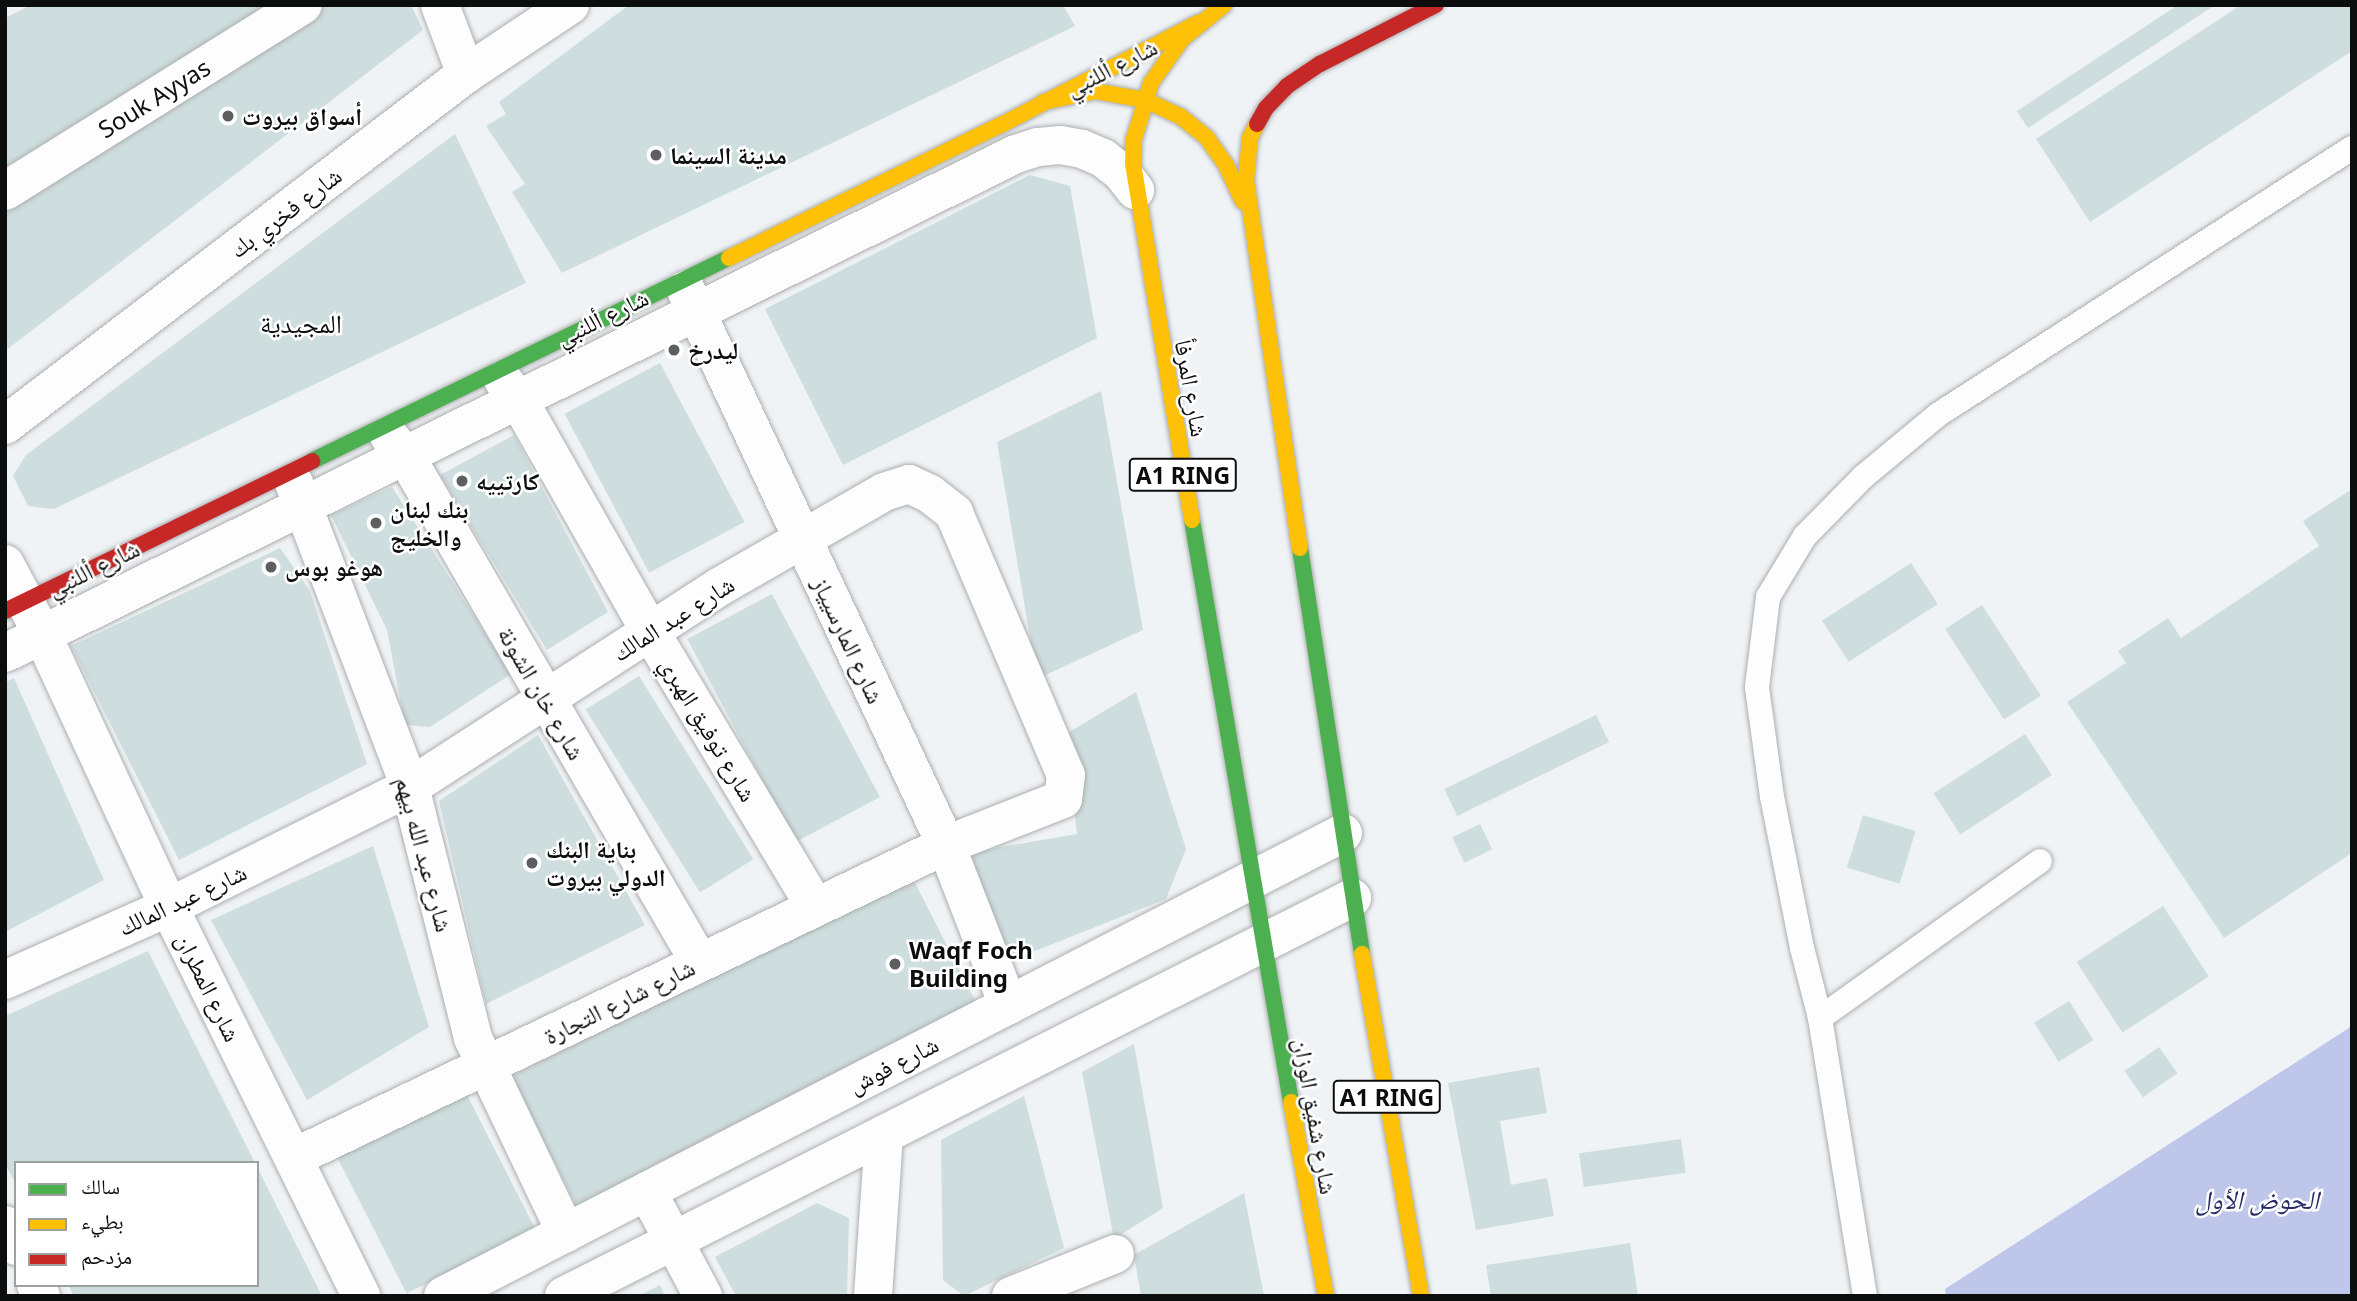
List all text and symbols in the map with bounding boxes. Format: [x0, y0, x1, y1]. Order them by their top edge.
street label: شارع أللنبي [1060, 32, 1162, 102]
street label: Souk Ayyas [93, 52, 215, 144]
place label: أسواق بيروت [242, 102, 362, 130]
marker: أسواق بيروت [220, 108, 236, 124]
place label: مدينة السينما [670, 141, 787, 169]
marker: مدينة السينما [648, 147, 664, 163]
street label: شارع فخري بك [223, 160, 347, 264]
street label: شارع أللنبي [551, 282, 653, 352]
district label: المجيدية [260, 308, 342, 340]
place label: ليدرخ [688, 336, 738, 364]
street label: شارع المرفأ [1169, 337, 1215, 439]
marker: ليدرخ [666, 342, 682, 358]
road number: A1 RING [1129, 456, 1237, 495]
place label: كارتييه [476, 467, 539, 495]
marker: كارتييه [454, 473, 470, 489]
place label: بنك لبنان والخليج [390, 495, 468, 551]
marker: بنك لبنان والخليج [368, 515, 384, 531]
street label: شارع أللنبي [42, 533, 144, 603]
place label: هوغو بوس [285, 553, 383, 581]
marker: هوغو بوس [263, 559, 279, 575]
street label: شارع عبد المالك [607, 569, 739, 667]
street label: شارع المارسيياز [807, 572, 891, 708]
street label: شارع خان الشونة [492, 621, 592, 765]
street label: شارع توفيق الهبري [655, 652, 763, 806]
street label: شارع عبد الله بيهم [390, 773, 460, 935]
place label: بناية البنك الدولي بيروت [546, 835, 666, 891]
marker: بناية البنك الدولي بيروت [524, 855, 540, 871]
street label: شارع عبد المالك [113, 857, 251, 941]
street label: شارع المطران [170, 928, 248, 1046]
place label: Waqf Foch Building [909, 936, 1033, 992]
street label: شارع شارع التجارة [539, 952, 699, 1050]
marker: Waqf Foch Building [887, 956, 903, 972]
street label: شارع فوش [843, 1029, 943, 1099]
street label: شارع شفيق الوزان [1288, 1036, 1344, 1196]
road number: A1 RING [1333, 1078, 1441, 1116]
legend [14, 1161, 259, 1287]
text: سالك [81, 1172, 120, 1200]
water label: الحوض الأول [2195, 1184, 2319, 1216]
text: بطيء [81, 1207, 124, 1235]
text: مزدحم [81, 1242, 132, 1270]

